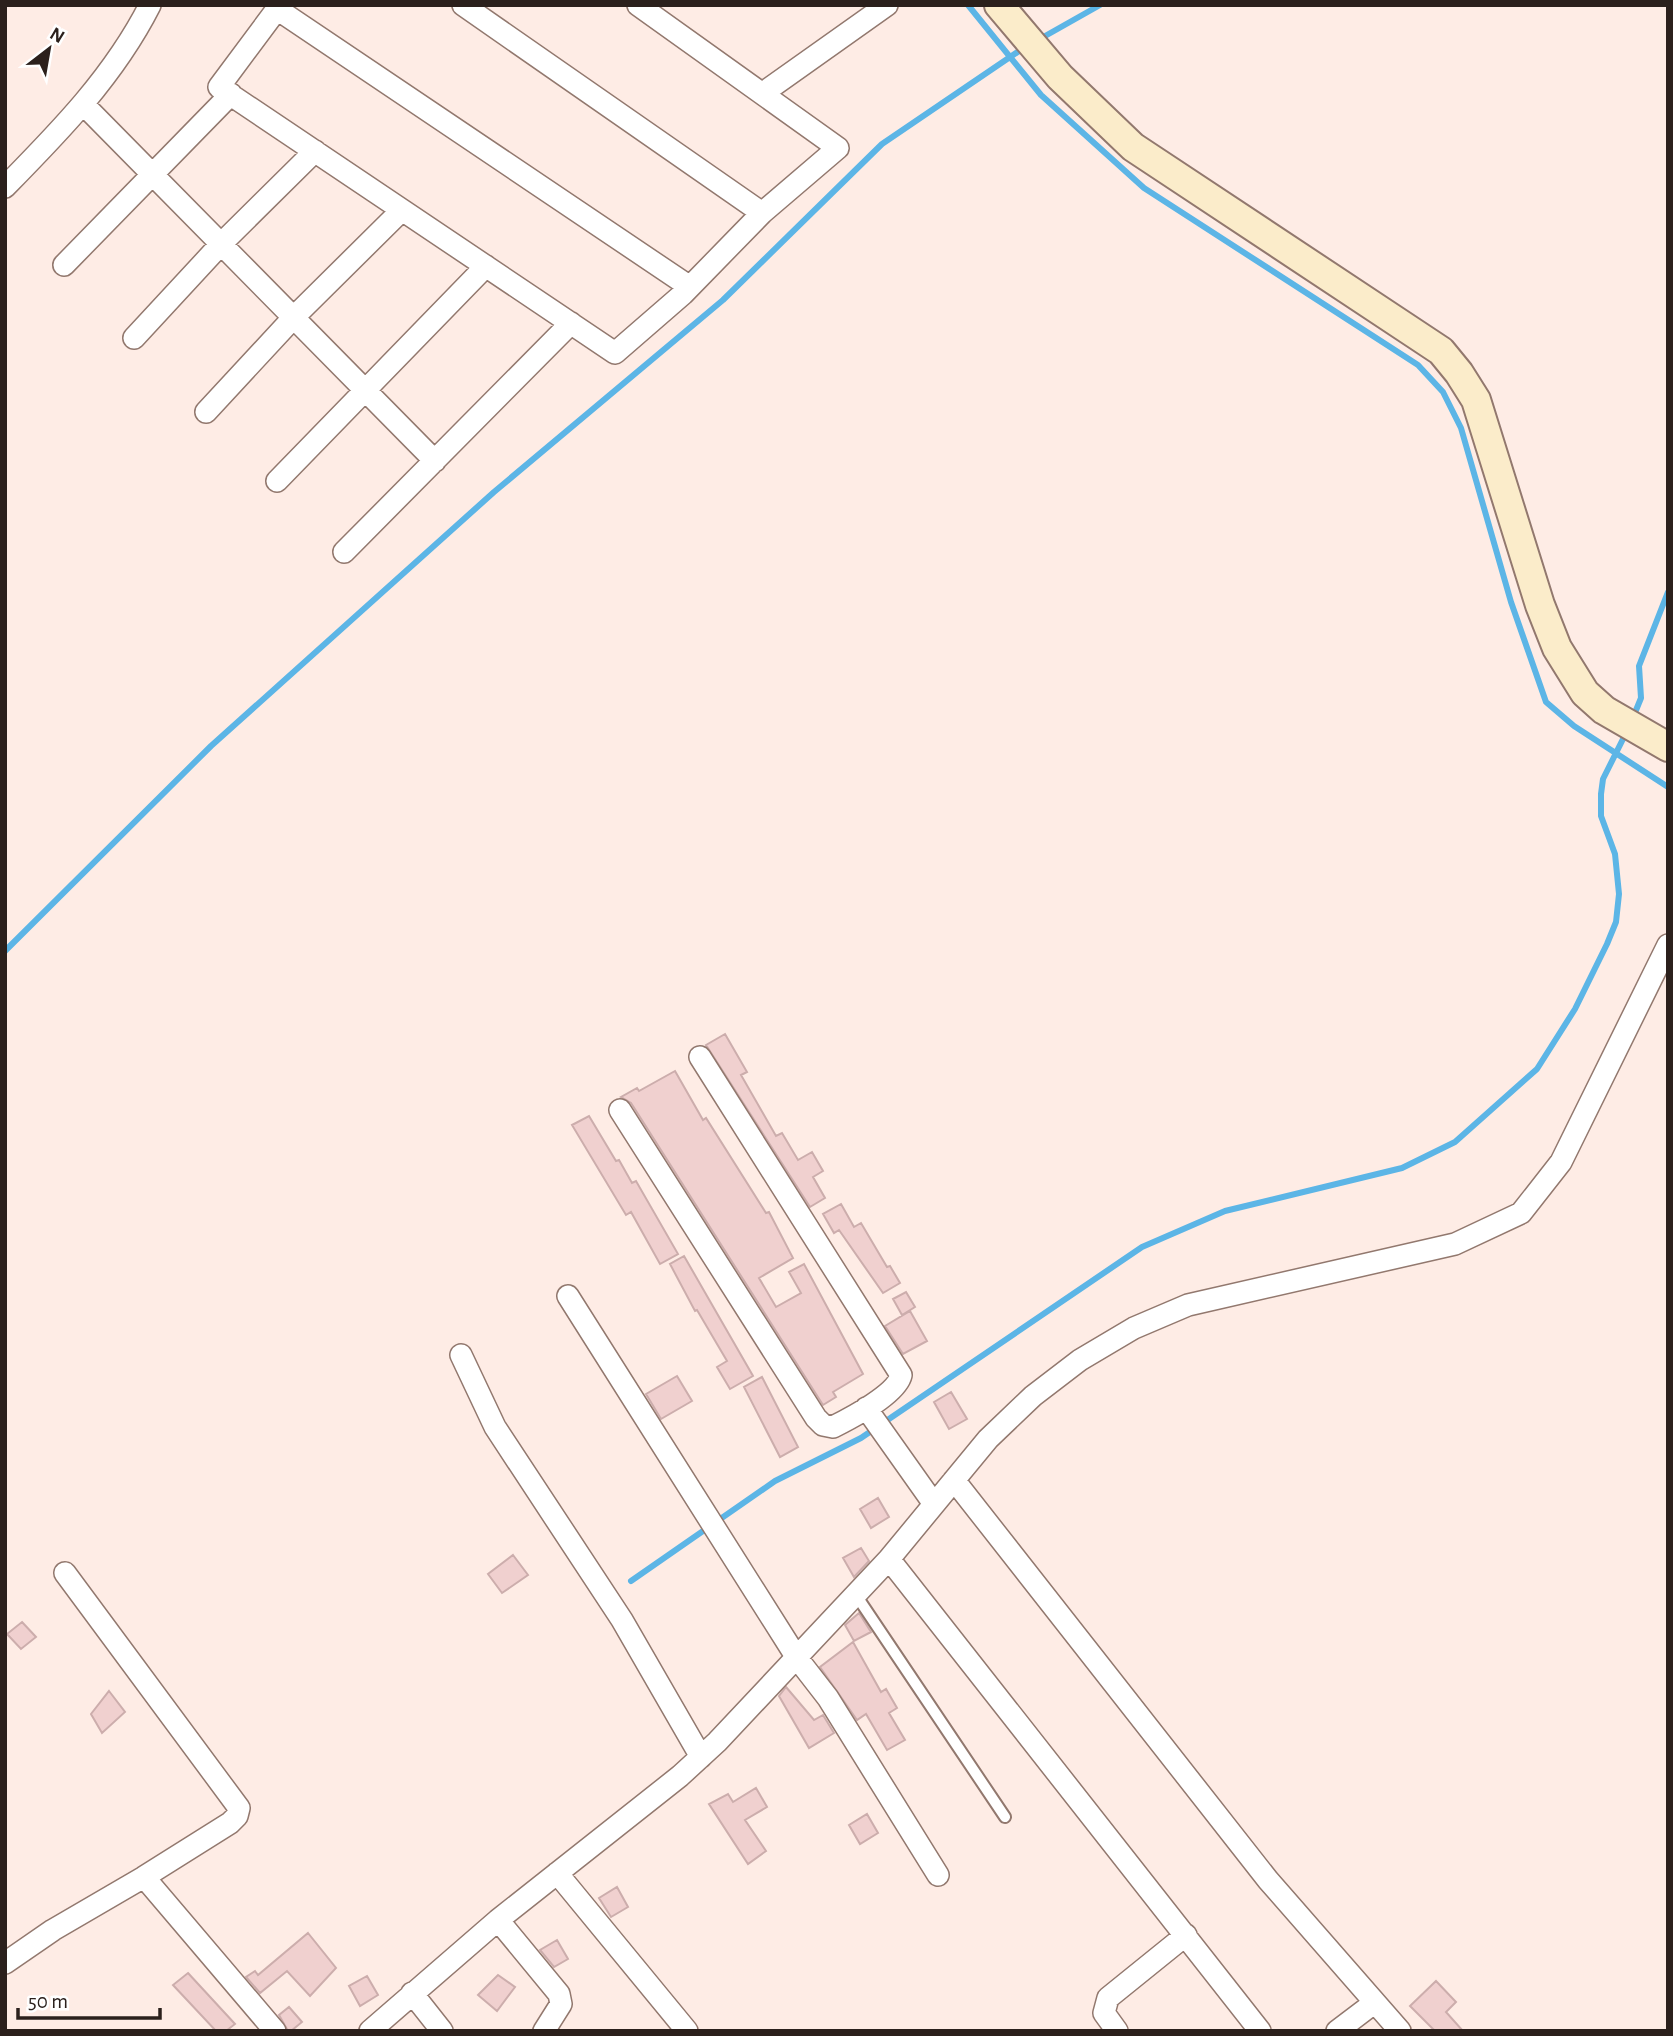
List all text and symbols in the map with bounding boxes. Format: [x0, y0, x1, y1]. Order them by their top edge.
north arrow [14, 14, 84, 84]
text: N [46, 24, 68, 47]
scale bar [18, 1976, 159, 2020]
text: 50 m [28, 1991, 68, 2012]

